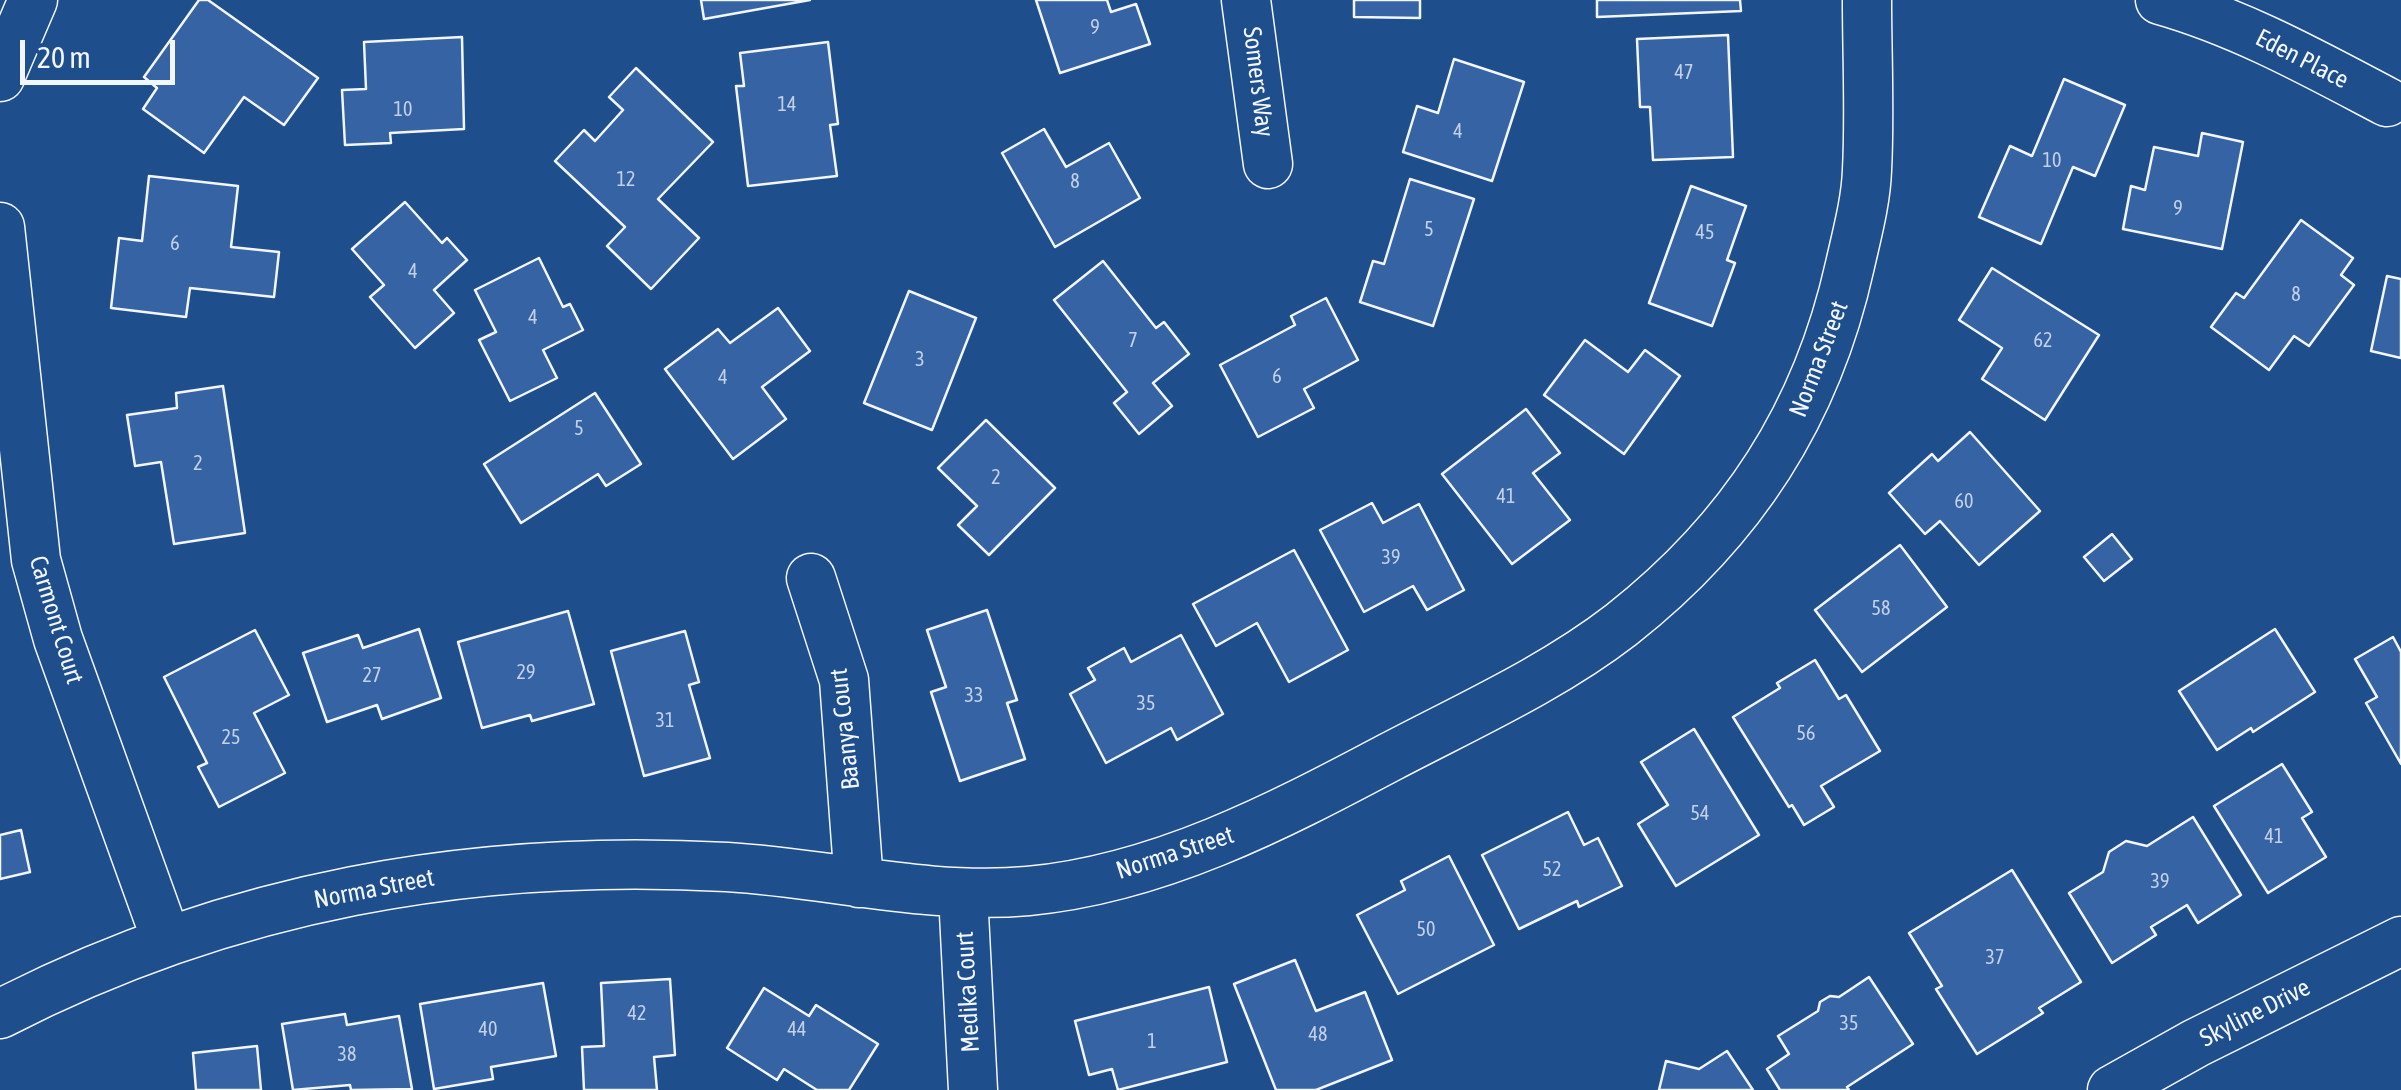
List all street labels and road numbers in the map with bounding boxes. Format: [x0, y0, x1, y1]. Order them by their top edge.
street label: Eden Place [2250, 23, 2354, 95]
street label: Somers Way [1236, 25, 1280, 139]
street label: Norma Street [1783, 297, 1855, 421]
street label: Carmont Court [22, 552, 90, 688]
street label: Baanya Court [824, 667, 866, 791]
street label: Norma Street [1112, 820, 1238, 886]
street label: Norma Street [311, 863, 437, 915]
street label: Medika Court [950, 931, 986, 1053]
street label: Skyline Drive [2195, 972, 2315, 1054]

